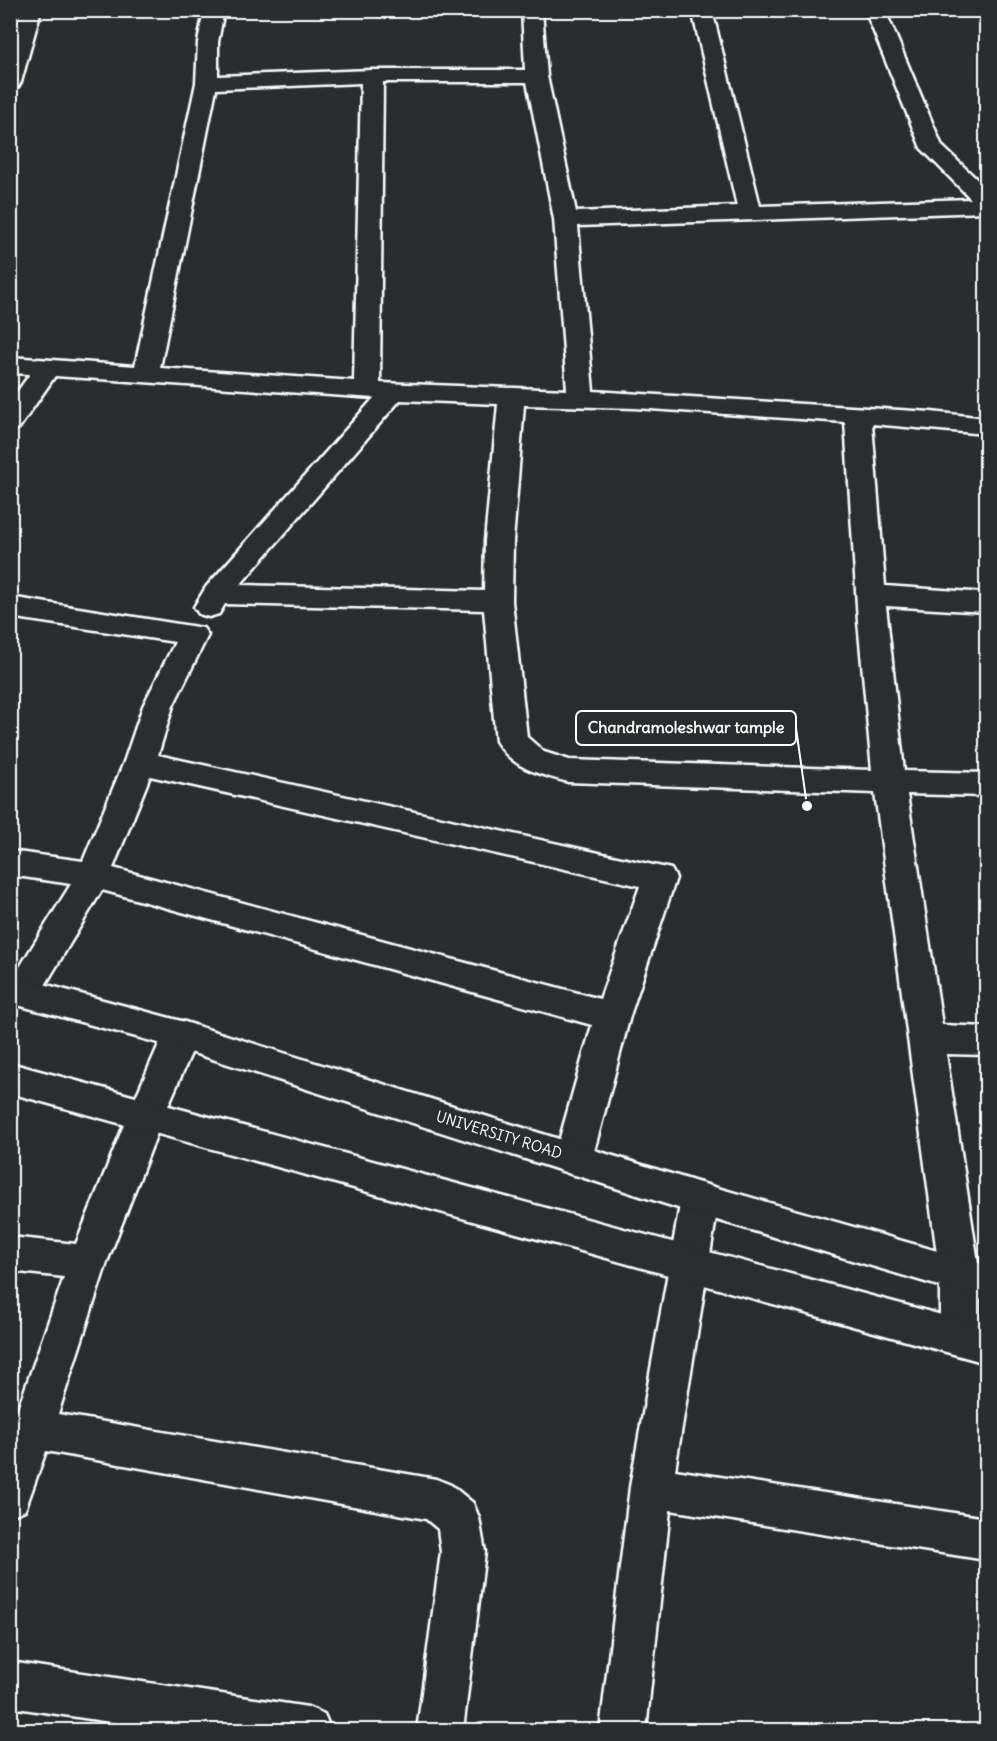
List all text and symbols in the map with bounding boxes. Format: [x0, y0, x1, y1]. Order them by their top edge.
callout: Chandramoleshwar tample [576, 711, 796, 745]
text: Chandramoleshwar tample [588, 717, 785, 738]
street label: UNIVERSITY ROAD [434, 1106, 564, 1163]

